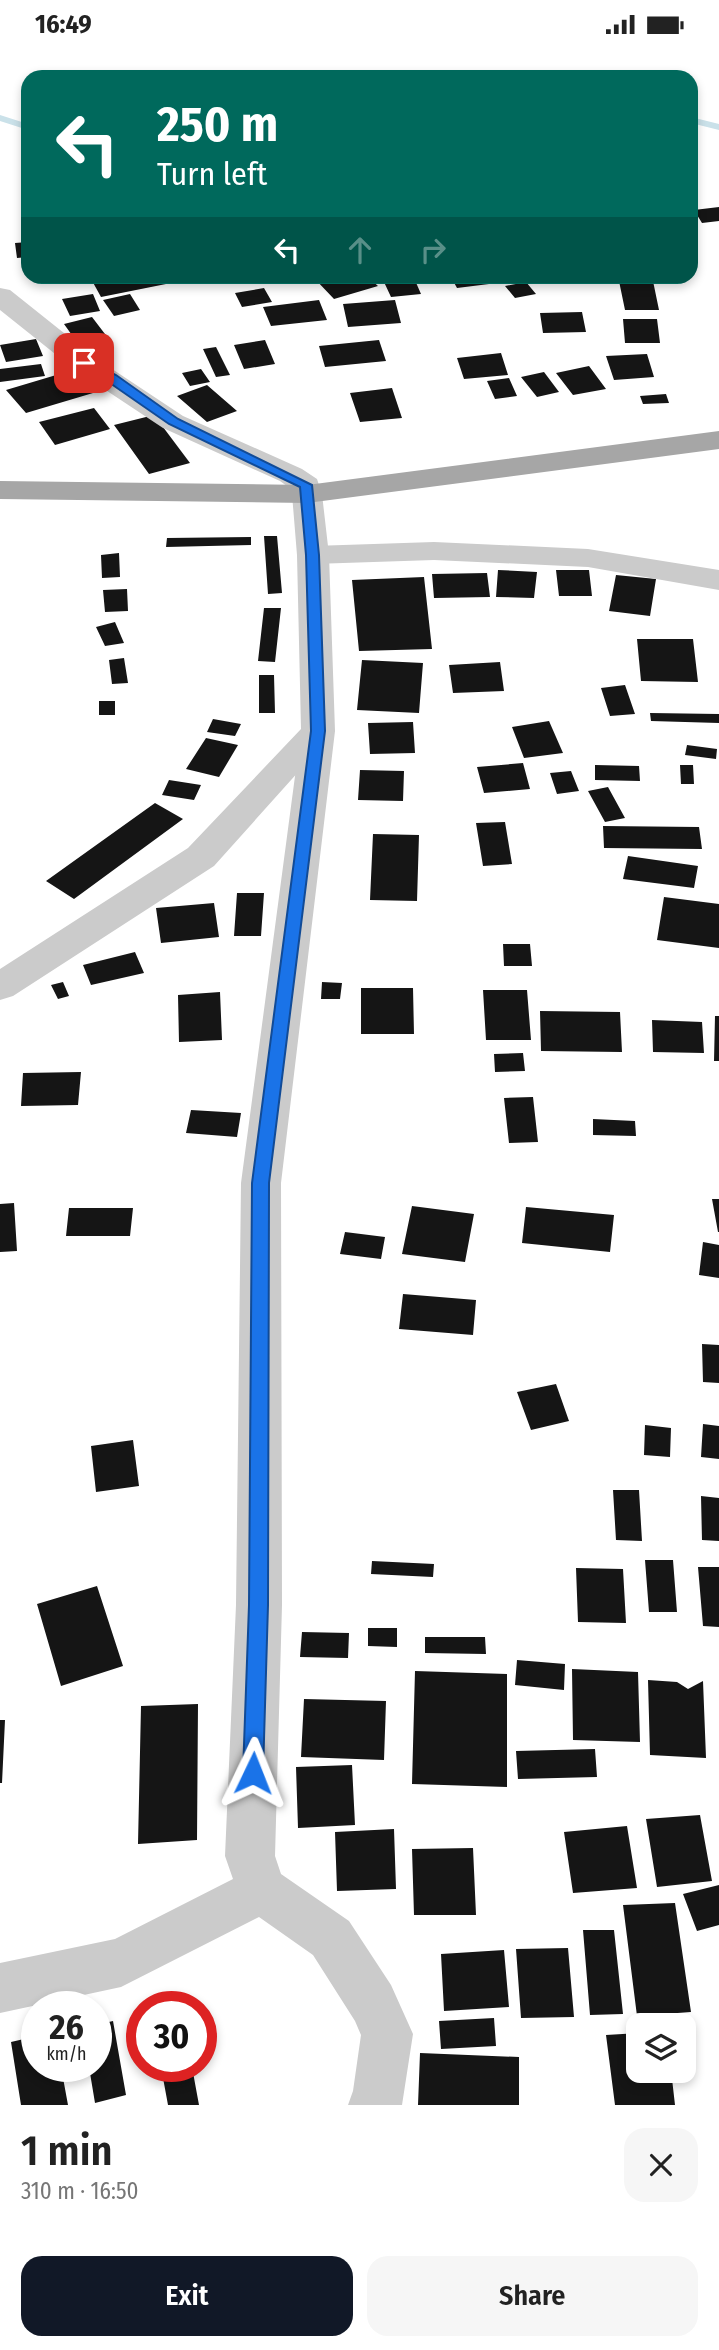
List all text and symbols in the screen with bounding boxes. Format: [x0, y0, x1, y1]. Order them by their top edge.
text: 16:49 [35, 9, 92, 40]
text: 250 m [157, 95, 278, 154]
icon: left [42, 98, 133, 189]
text: Turn left [157, 155, 267, 193]
icon: left [268, 231, 306, 269]
icon: ahead [341, 231, 379, 269]
icon: right [414, 231, 452, 269]
pin [54, 333, 114, 393]
icon: arrive [65, 344, 103, 382]
position arrow [216, 1736, 290, 1810]
speed limit sign: 30 [126, 1991, 217, 2082]
text: 26 [49, 2006, 84, 2048]
map controls [626, 2013, 696, 2083]
button: layers [626, 2013, 696, 2083]
text: km/h [46, 2043, 87, 2065]
text: 1 min [21, 2126, 112, 2176]
button: close [624, 2128, 698, 2202]
text: 310 m · 16:50 [21, 2177, 138, 2205]
button: Exit [21, 2256, 353, 2336]
button: Share [367, 2256, 698, 2336]

